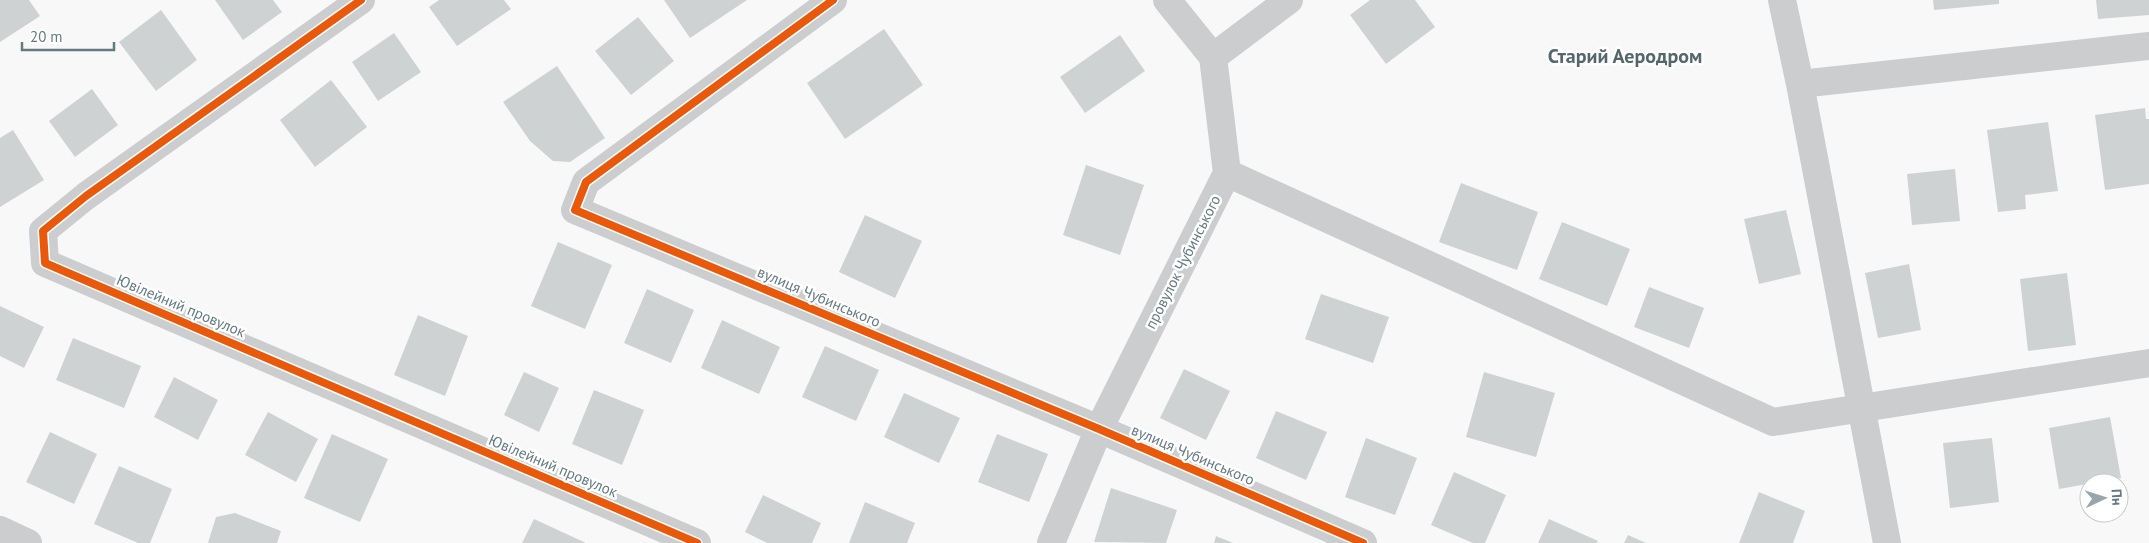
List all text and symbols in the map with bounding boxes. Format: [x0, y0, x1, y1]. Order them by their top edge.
scale bar [22, 20, 115, 52]
text: 20 m [30, 27, 63, 46]
district label: Старий Аеродром [1548, 43, 1702, 69]
street label: провулок Чубинського [1141, 192, 1225, 332]
street label: вулиця Чубинського [755, 262, 884, 331]
street label: Ювілейний провулок [114, 270, 249, 342]
street label: вулиця Чубинського [1129, 420, 1258, 489]
street label: Ювілейний провулок [486, 430, 621, 502]
north arrow [2079, 473, 2129, 523]
text: Пн [2107, 488, 2127, 506]

